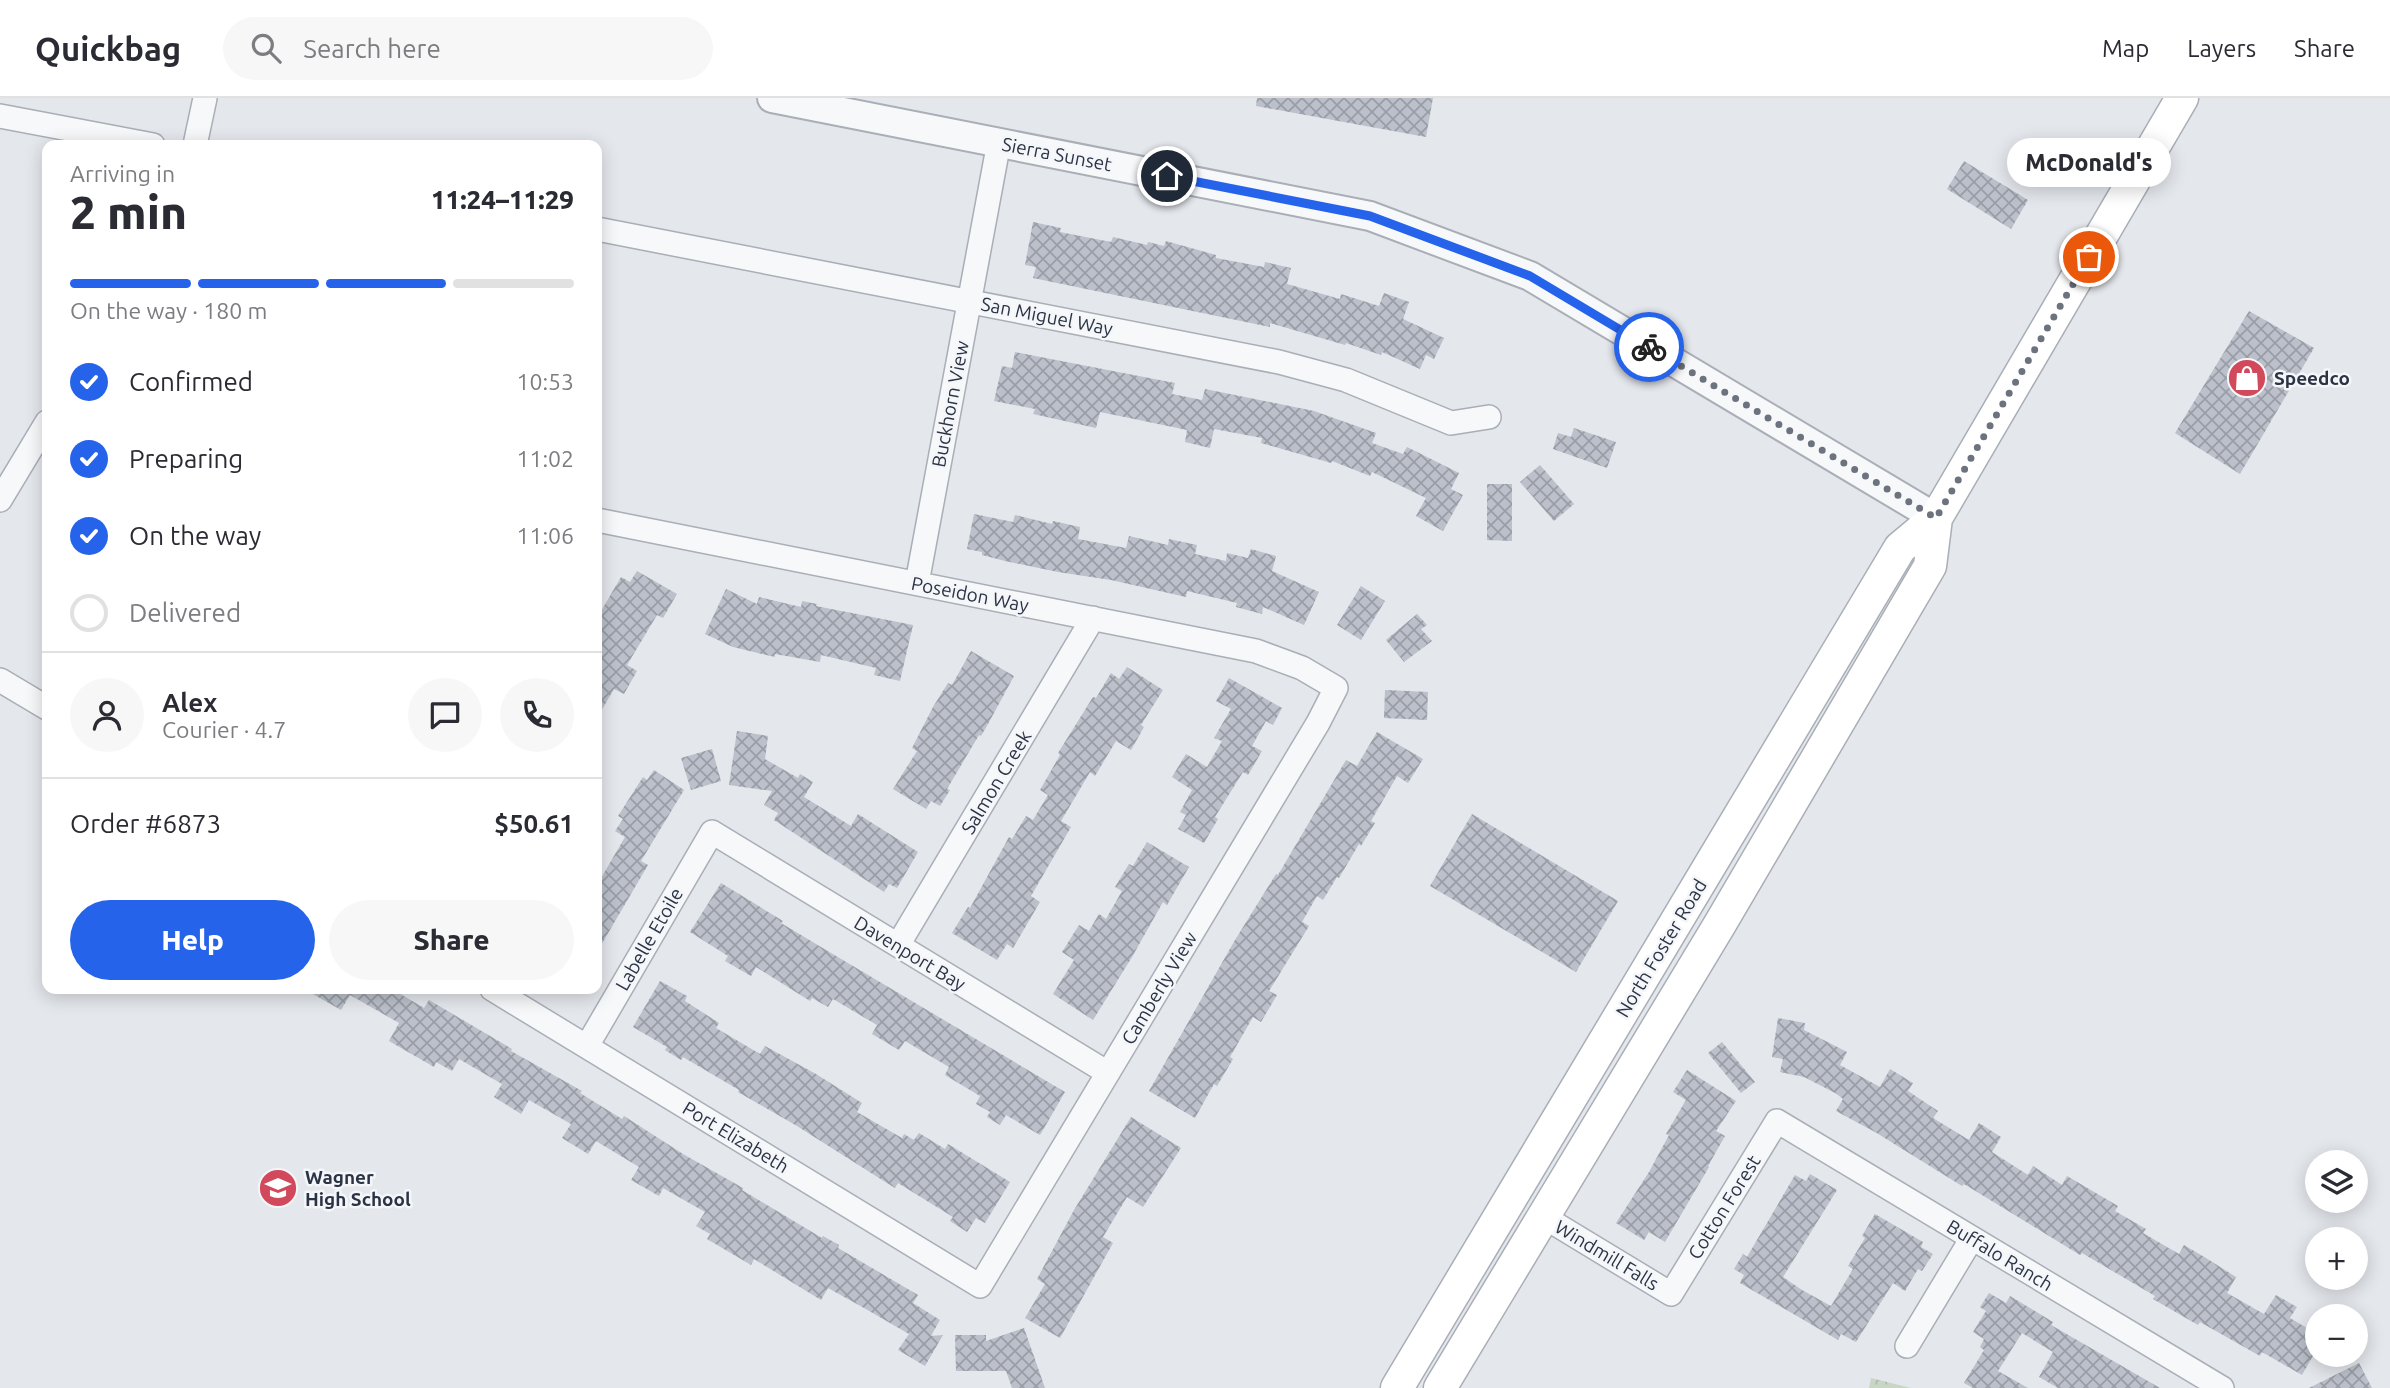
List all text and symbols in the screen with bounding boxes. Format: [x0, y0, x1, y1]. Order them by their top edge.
search box [223, 17, 713, 80]
icon: search [247, 29, 285, 67]
text: Quickbag [35, 30, 181, 67]
text: Search here [303, 34, 441, 63]
text: Map [2102, 35, 2149, 62]
text: Layers [2187, 35, 2256, 62]
text: Share [2294, 35, 2355, 62]
street label: Sierra Sunset [1000, 133, 1114, 176]
callout: McDonald's [2007, 138, 2171, 187]
pin [1137, 146, 1197, 206]
text: McDonald's [2025, 150, 2153, 175]
icon: home [1148, 157, 1186, 195]
text: Arriving in [70, 161, 175, 186]
text: 11:24–11:29 [431, 185, 574, 214]
text: 2 min [70, 186, 187, 238]
pin [2059, 227, 2119, 287]
icon: bag [2070, 238, 2108, 276]
street label: San Miguel Way [979, 292, 1115, 340]
text: On the way · 180 m [70, 298, 267, 323]
courier [1614, 312, 1684, 382]
icon: bike [1630, 328, 1668, 366]
street label: Buckhorn View [927, 339, 973, 469]
shop icon: Speedco [2226, 357, 2268, 399]
icon: check [70, 363, 108, 401]
text: Confirmed [129, 367, 253, 396]
place label: Speedco [2274, 367, 2350, 389]
text: 10:53 [516, 369, 574, 394]
icon: check [70, 440, 108, 478]
text: Preparing [129, 444, 243, 473]
text: 11:02 [516, 446, 574, 471]
icon: check [70, 517, 108, 555]
text: On the way [129, 521, 261, 550]
text: 11:06 [516, 523, 574, 548]
street label: Poseidon Way [909, 572, 1031, 616]
text: Delivered [129, 598, 241, 627]
button: person [70, 678, 144, 752]
button: chat [408, 678, 482, 752]
button: phone [500, 678, 574, 752]
text: Alex [162, 688, 217, 717]
text: Courier · 4.7 [162, 717, 286, 742]
street label: Salmon Creek [956, 726, 1036, 838]
text: Order #6873 [70, 809, 221, 838]
text: $50.61 [494, 809, 574, 838]
street label: North Foster Road [1611, 875, 1711, 1021]
street label: Labelle Etoile [611, 884, 687, 994]
button: Help [70, 900, 315, 980]
button: Share [329, 900, 574, 980]
street label: Davenport Bay [850, 911, 970, 995]
street label: Camberly View [1117, 927, 1201, 1048]
street label: Port Elizabeth [679, 1097, 793, 1177]
map controls [2305, 1150, 2368, 1367]
button: layers [2305, 1150, 2368, 1213]
street label: Cotton Forest [1683, 1151, 1765, 1263]
place label: Wagner High School [305, 1166, 411, 1210]
school or university icon: Wagner High School [257, 1167, 299, 1209]
street label: Windmill Falls [1551, 1215, 1663, 1295]
street label: Buffalo Ranch [1943, 1215, 2057, 1295]
button: + [2305, 1227, 2368, 1290]
button: − [2305, 1304, 2368, 1367]

